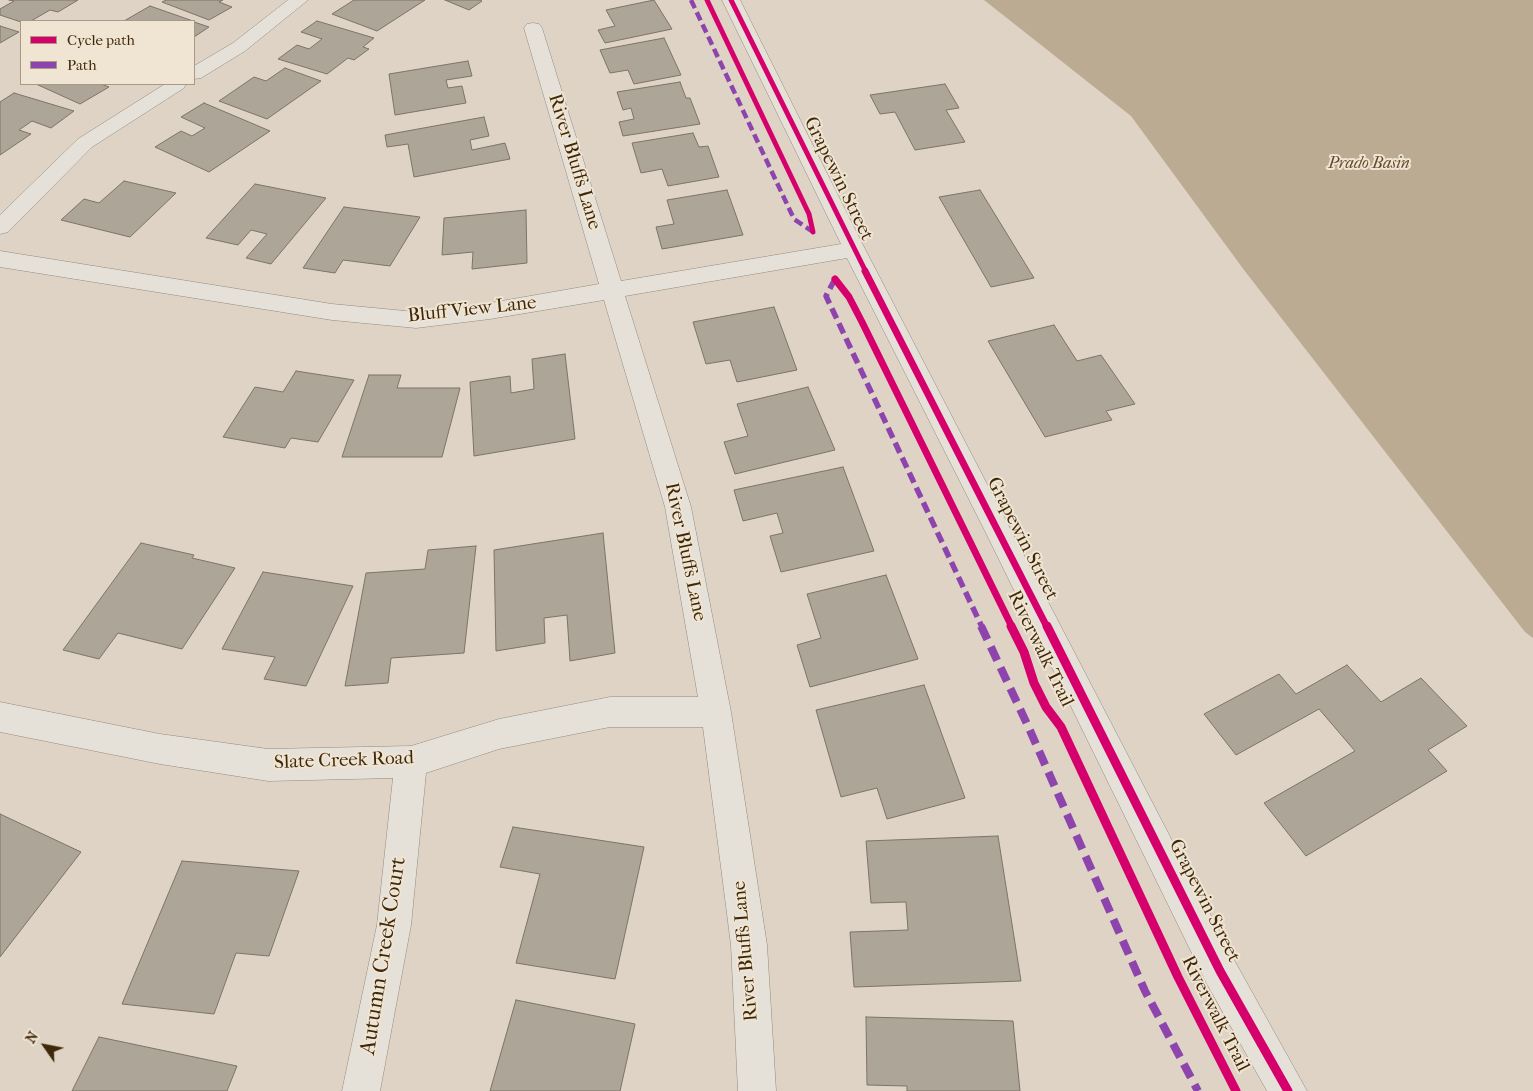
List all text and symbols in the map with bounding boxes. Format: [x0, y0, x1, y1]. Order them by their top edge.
legend [20, 20, 195, 85]
text: Cycle path [67, 31, 135, 49]
text: Path [67, 56, 97, 74]
street label: River Bluffs Lane [542, 91, 606, 233]
street label: Grapewin Street [798, 113, 878, 245]
water label: Prado Basin [1328, 154, 1410, 174]
street label: Bluff View Lane [406, 292, 538, 328]
street label: Grapewin Street [981, 474, 1063, 604]
street label: River Bluffs Lane [659, 481, 711, 623]
street label: Riverwalk Trail [1002, 587, 1078, 711]
street label: Slate Creek Road [274, 747, 414, 775]
street label: Grapewin Street [1163, 836, 1245, 966]
street label: Autumn Creek Court [355, 855, 413, 1057]
street label: River Bluffs Lane [729, 880, 763, 1022]
street label: Riverwalk Trail [1176, 952, 1254, 1076]
north arrow [20, 1021, 70, 1071]
text: N [22, 1028, 42, 1047]

